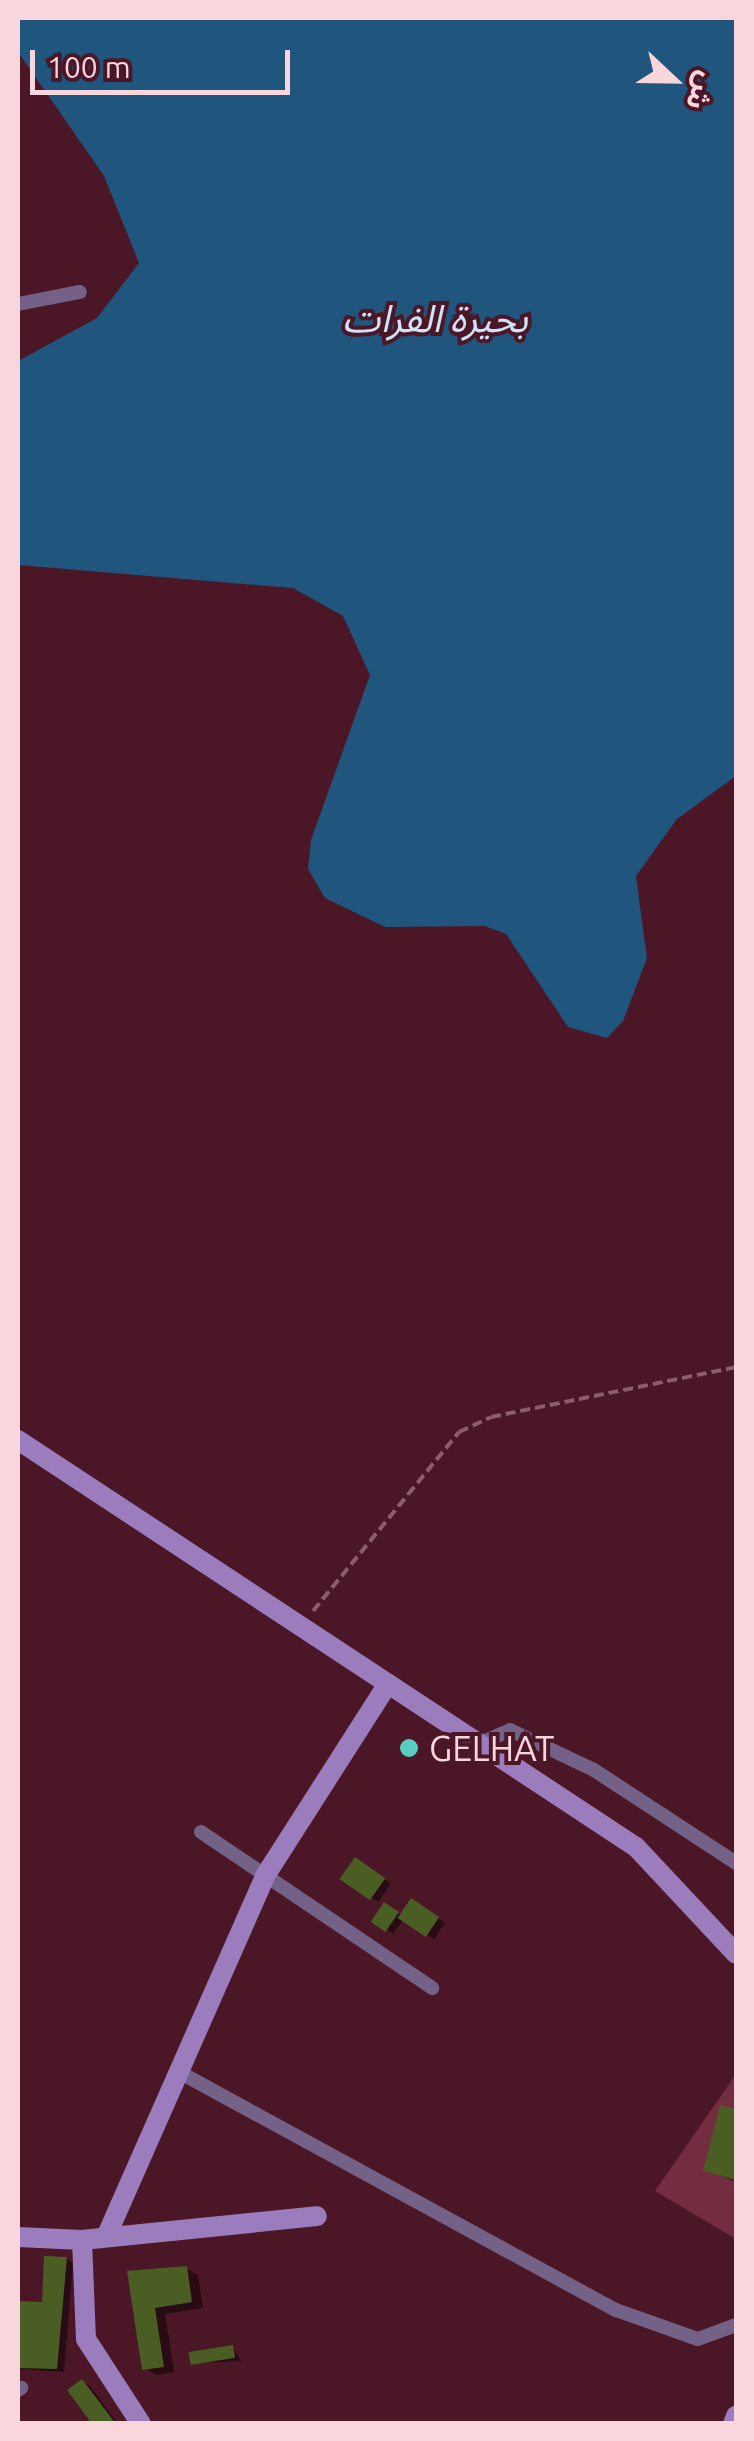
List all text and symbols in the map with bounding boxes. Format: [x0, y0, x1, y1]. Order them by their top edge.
scale bar [35, 30, 295, 92]
north arrow [624, 30, 724, 130]
text: 100 m [47, 50, 131, 84]
text: ش [681, 68, 724, 115]
water label: بحيرة الفرات [343, 296, 527, 342]
place label: GELHAT [429, 1727, 554, 1769]
marker: GELHAT [398, 1737, 420, 1759]

